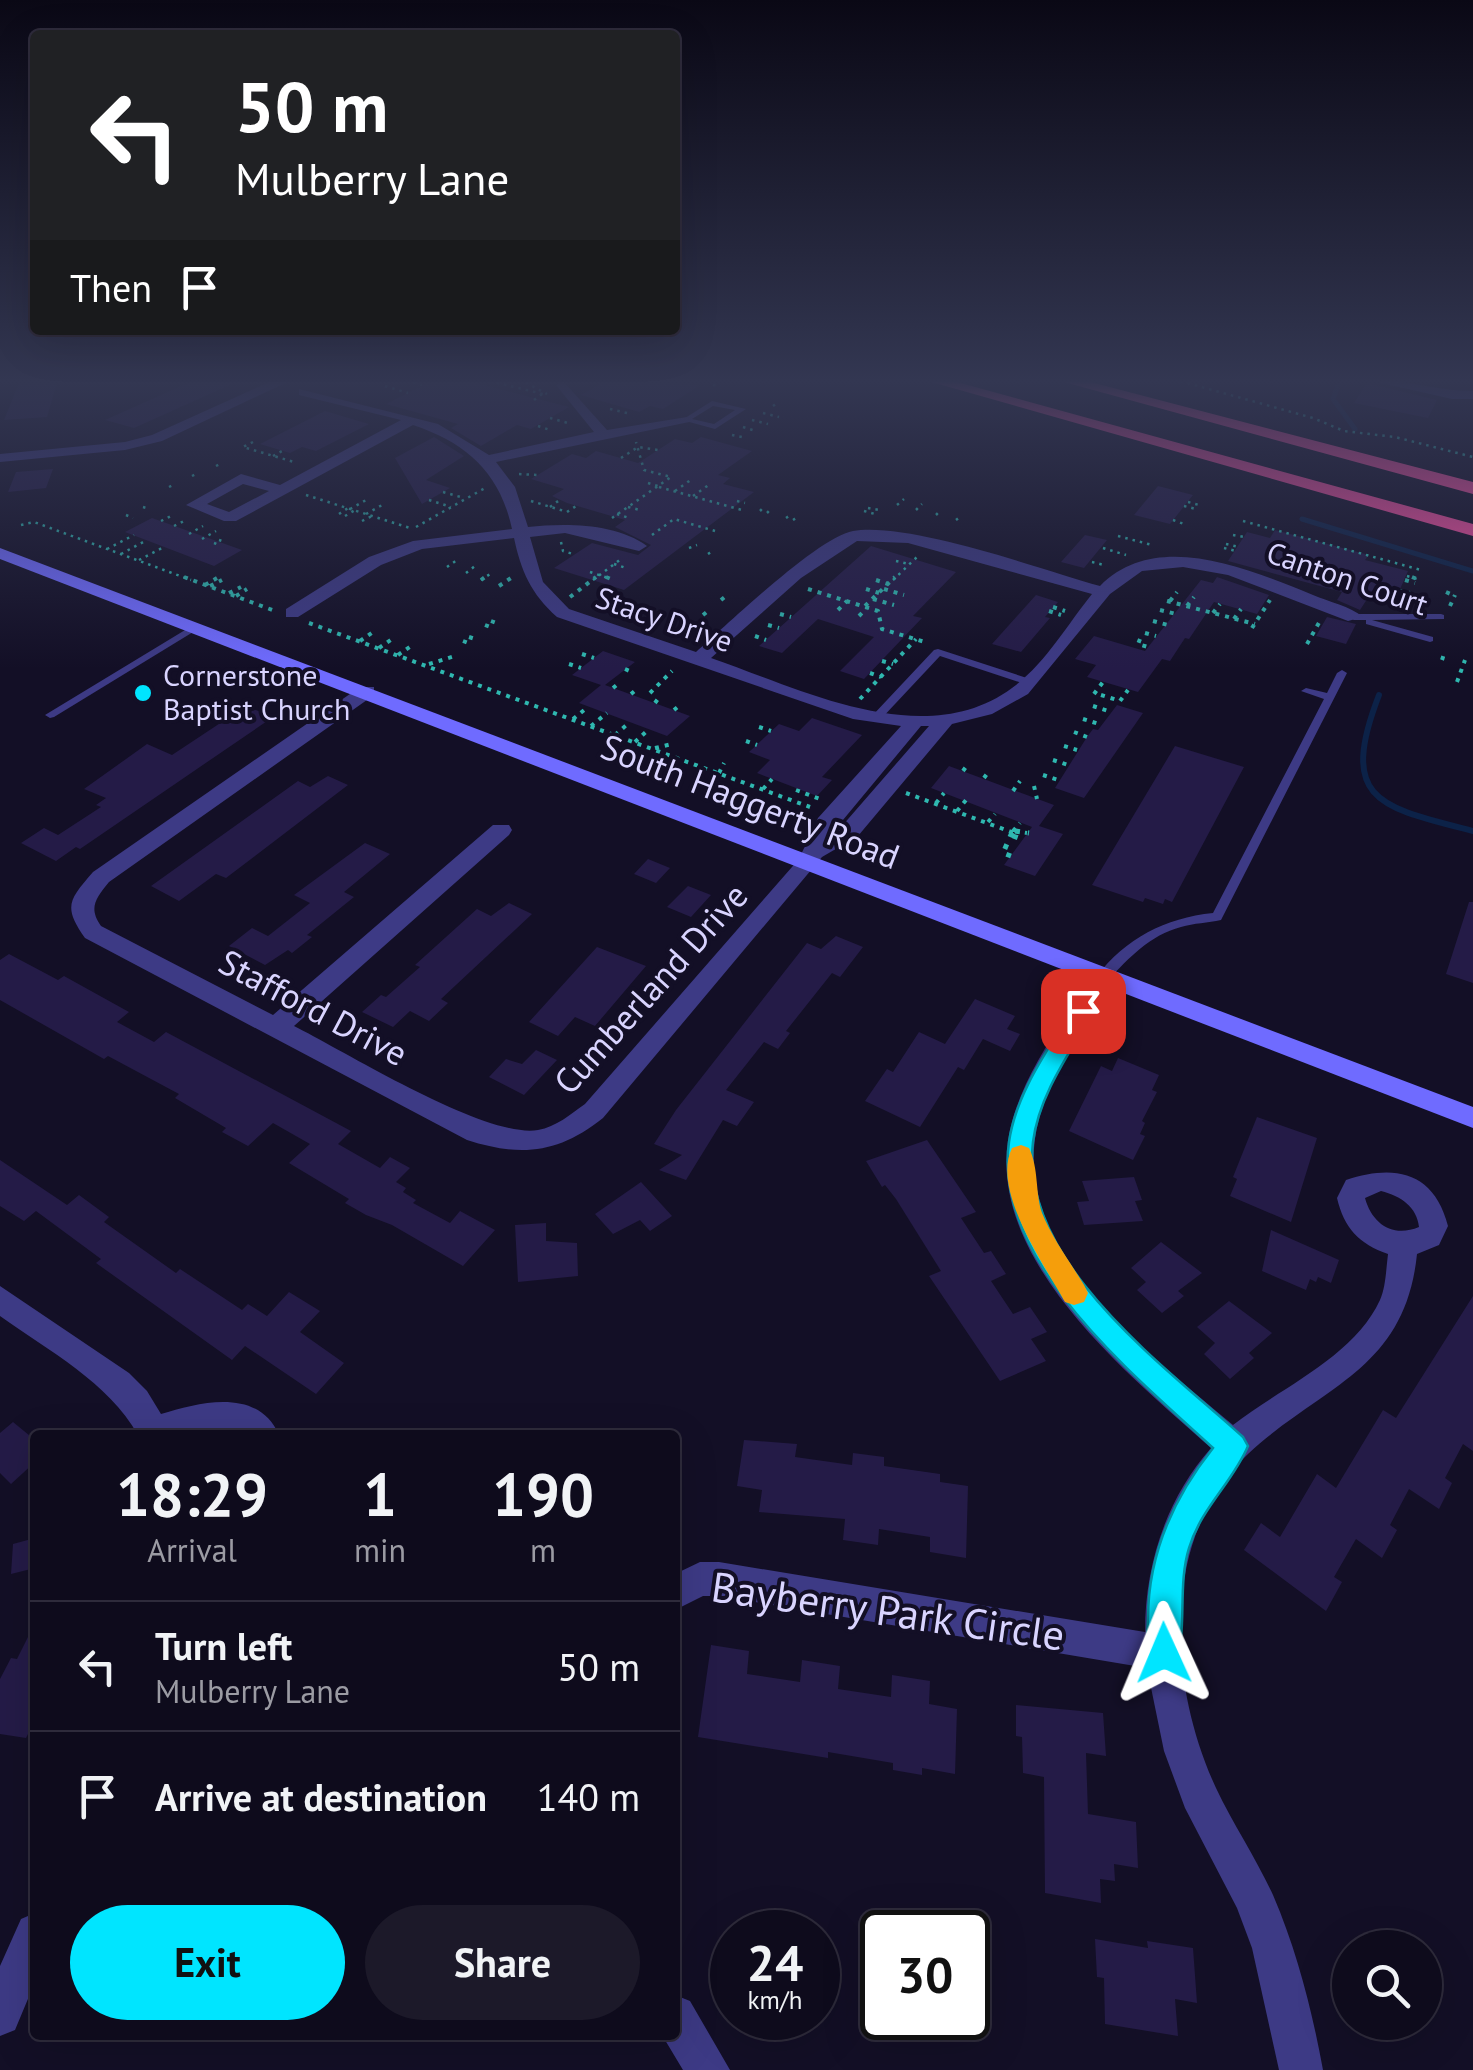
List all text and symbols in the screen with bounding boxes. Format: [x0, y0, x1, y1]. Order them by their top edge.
text: 50 m [235, 61, 388, 151]
icon: left [70, 70, 200, 200]
text: Mulberry Lane [235, 149, 509, 207]
icon: arrive [172, 260, 227, 315]
text: Then [70, 263, 152, 312]
street label: Canton Court [1262, 532, 1433, 623]
street label: Stacy Drive [591, 577, 738, 660]
place label: Cornerstone Baptist Church [163, 655, 351, 728]
marker: Cornerstone Baptist Church [132, 682, 154, 704]
street label: South Haggerty Road [595, 723, 906, 879]
street label: Cumberland Drive [543, 873, 757, 1104]
street label: Stafford Drive [211, 938, 416, 1076]
pin [1041, 969, 1126, 1054]
icon: arrive [1056, 984, 1111, 1039]
text: 18:29 [116, 1455, 268, 1533]
text: 1 [363, 1455, 397, 1533]
text: 190 [492, 1455, 594, 1533]
text: Arrival [147, 1529, 237, 1571]
text: min [354, 1529, 406, 1571]
text: m [530, 1529, 556, 1571]
street label: Bayberry Park Circle [708, 1558, 1068, 1663]
position arrow [1112, 1601, 1216, 1705]
text: Turn left [155, 1621, 292, 1670]
icon: left [70, 1639, 125, 1694]
text: 50 m [558, 1642, 640, 1691]
text: Mulberry Lane [155, 1670, 350, 1712]
icon: arrive [70, 1769, 125, 1824]
text: Arrive at destination [155, 1772, 487, 1821]
text: 140 m [537, 1772, 640, 1821]
button: Exit [70, 1905, 345, 2020]
button: Share [365, 1905, 640, 2020]
speed limit sign: 30 [860, 1910, 990, 2040]
text: 24 [747, 1930, 803, 1995]
map controls [1332, 1930, 1442, 2040]
button: search [1332, 1930, 1442, 2040]
text: km/h [748, 1984, 802, 2016]

